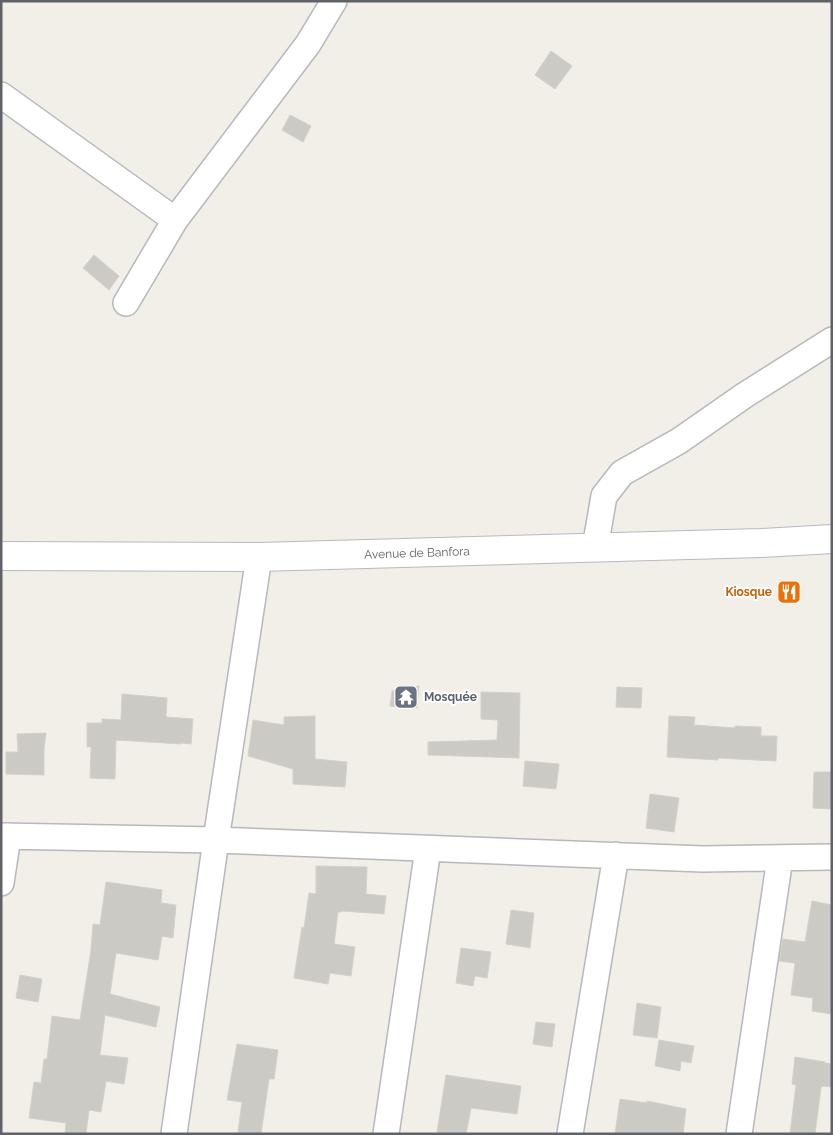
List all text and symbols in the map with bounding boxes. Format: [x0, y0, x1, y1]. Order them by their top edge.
street label: Avenue de Banfora [364, 544, 470, 562]
restaurant icon: Kiosque [776, 579, 802, 605]
place label: Kiosque [725, 585, 772, 599]
temple icon: Mosquée [393, 684, 419, 710]
place label: Mosquée [424, 690, 477, 704]

